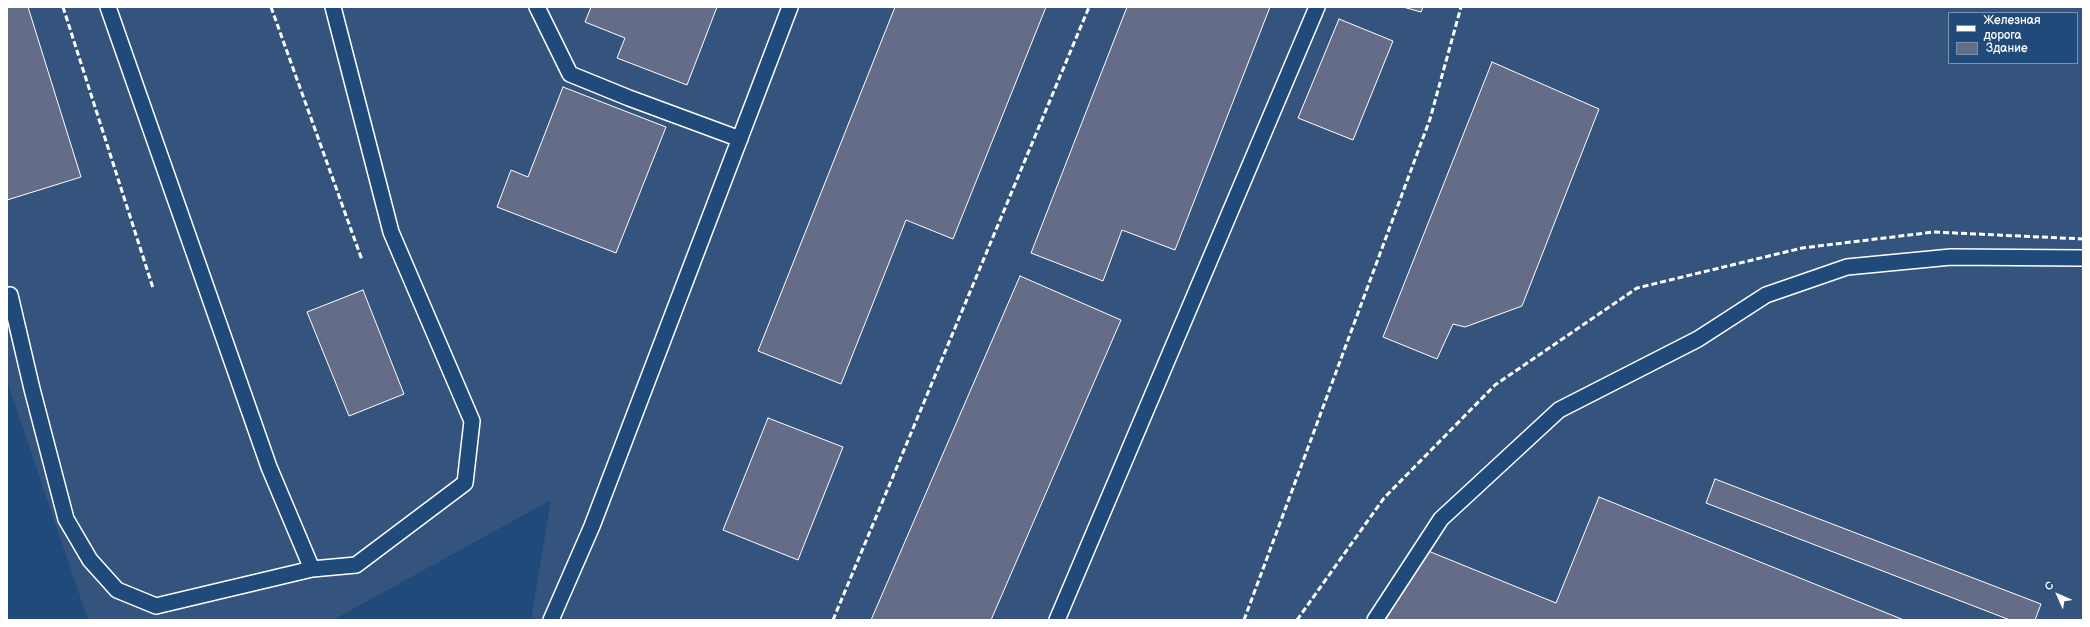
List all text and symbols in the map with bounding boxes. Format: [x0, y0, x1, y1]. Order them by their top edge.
legend [1948, 12, 2078, 64]
text: Железная дорога [1984, 13, 2041, 43]
text: Здание [1986, 41, 2028, 56]
north arrow [2038, 575, 2078, 615]
text: С [2042, 579, 2056, 593]

